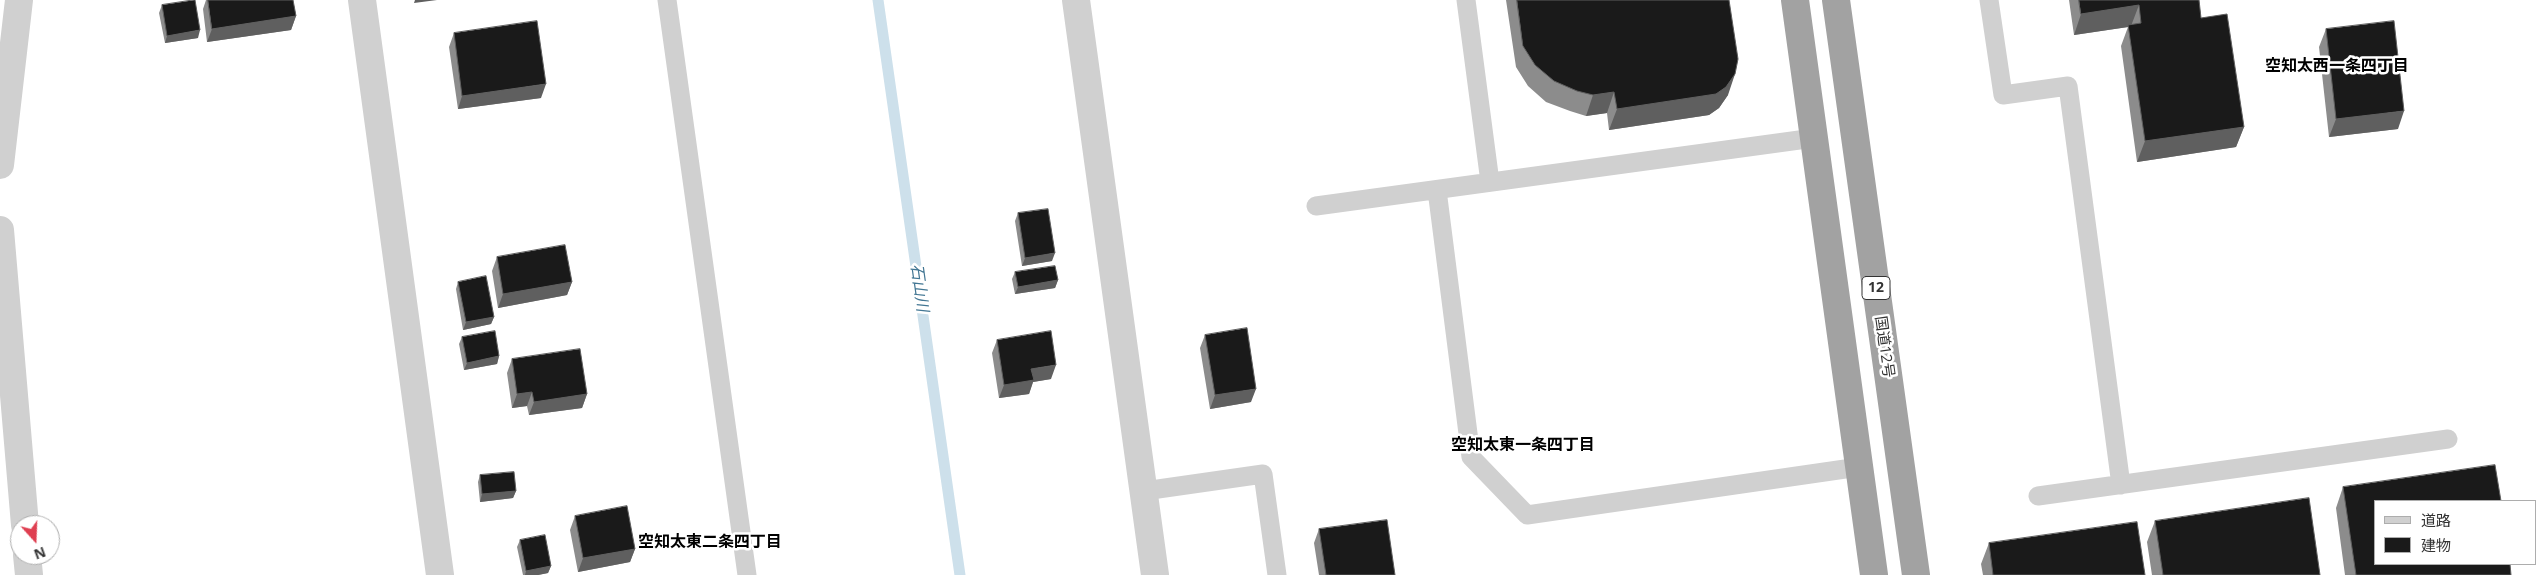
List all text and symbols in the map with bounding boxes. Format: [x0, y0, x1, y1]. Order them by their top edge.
district label: 空知太西一条四丁目 [2265, 56, 2409, 76]
water label: 石山川 [906, 263, 932, 313]
road number: 12 [1862, 276, 1890, 300]
street label: 国道12号 [1871, 315, 1897, 379]
district label: 空知太東一条四丁目 [1451, 435, 1595, 455]
legend [2374, 500, 2536, 565]
text: 道路 [2421, 510, 2451, 530]
north arrow [10, 515, 60, 565]
district label: 空知太東二条四丁目 [638, 532, 782, 552]
text: 建物 [2421, 535, 2451, 555]
text: N [31, 543, 49, 564]

